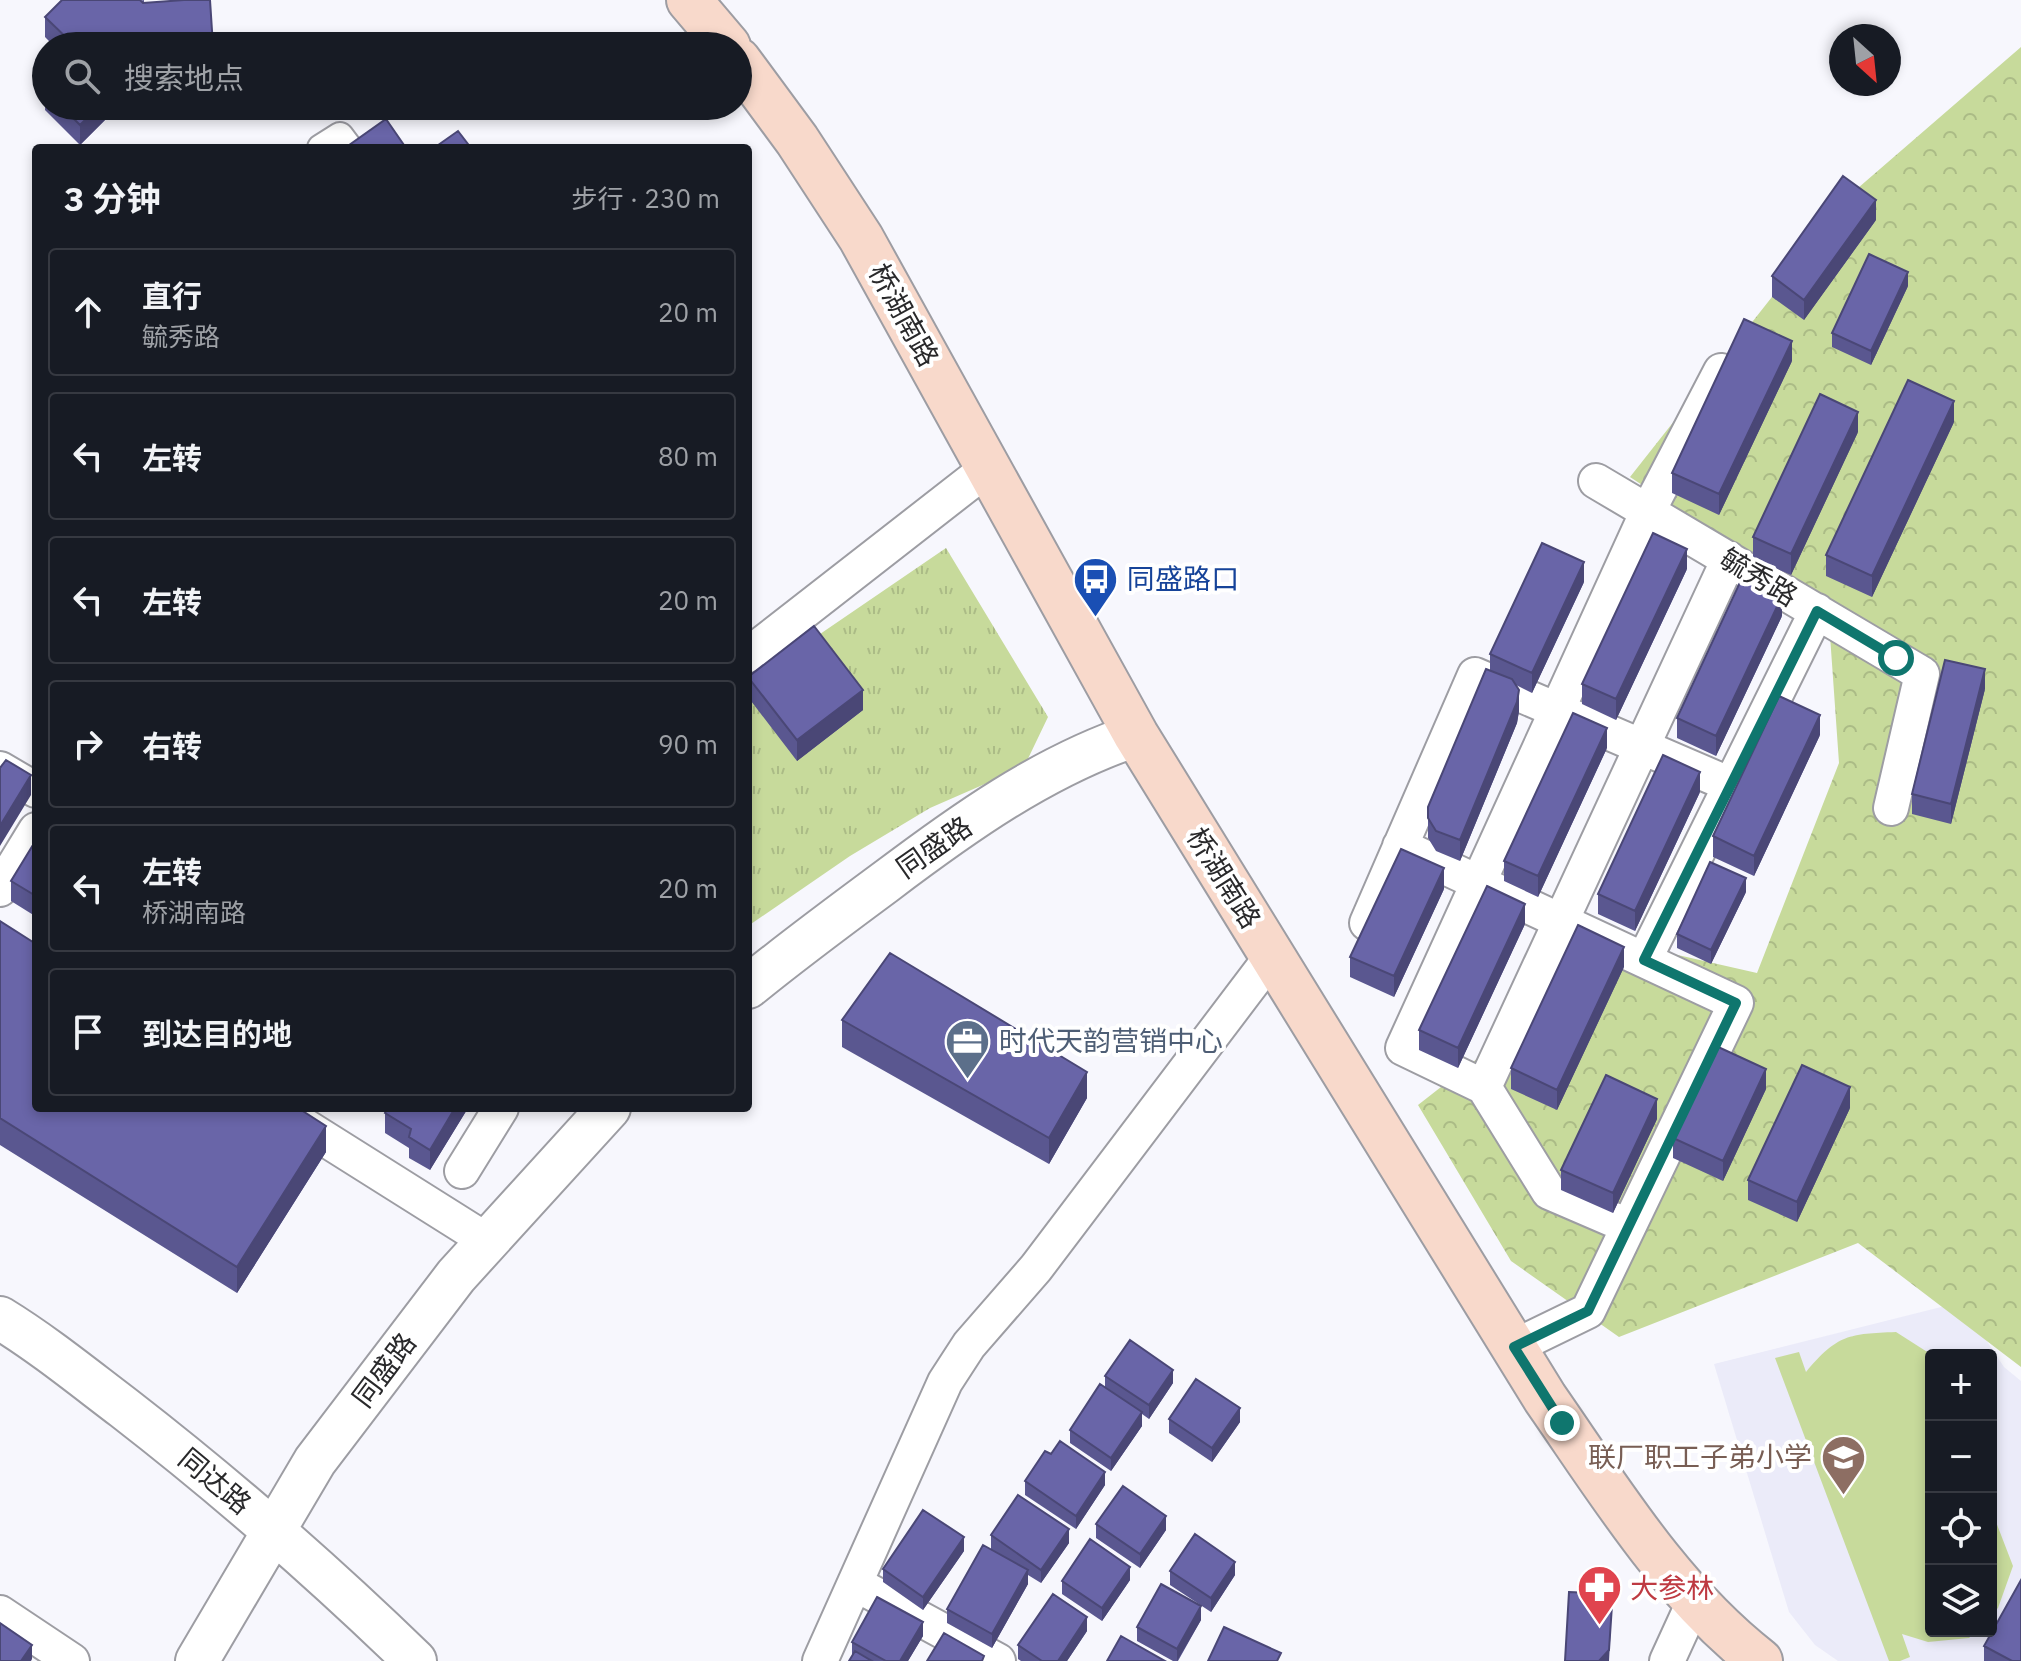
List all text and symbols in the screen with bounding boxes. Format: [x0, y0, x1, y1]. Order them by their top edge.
north arrow [1829, 24, 1901, 96]
search box [32, 32, 752, 120]
icon: search [60, 54, 104, 98]
text: 搜索地点 [124, 58, 244, 97]
text: 3 分钟 [64, 176, 160, 220]
text: 步行 · 230 m [572, 181, 720, 215]
street label: 桥湖南路 [861, 257, 948, 373]
text: 直行 [142, 276, 202, 315]
icon: ahead [66, 290, 110, 334]
text: 20 m [658, 295, 718, 329]
text: 毓秀路 [142, 319, 220, 353]
icon: left [66, 434, 110, 478]
text: 左转 [142, 438, 202, 477]
text: 80 m [658, 439, 718, 473]
street label: 毓秀路 [1714, 539, 1805, 614]
bus stop icon: 同盛路口 [1072, 555, 1120, 618]
place label: 同盛路口 [1127, 560, 1239, 597]
icon: left [66, 578, 110, 622]
text: 左转 [142, 582, 202, 621]
text: 20 m [658, 583, 718, 617]
route start [1878, 640, 1914, 676]
icon: right [66, 722, 110, 766]
text: 右转 [142, 726, 202, 765]
text: 90 m [658, 727, 718, 761]
street label: 同盛路 [889, 807, 979, 886]
street label: 桥湖南路 [1179, 820, 1270, 935]
text: 左转 [142, 852, 202, 891]
icon: left [66, 866, 110, 910]
text: 20 m [658, 871, 718, 905]
text: 桥湖南路 [142, 895, 246, 929]
icon: arrive [66, 1010, 110, 1054]
text: 到达目的地 [142, 1014, 292, 1053]
office icon: 时代天韵营销中心 [944, 1017, 992, 1080]
place label: 时代天韵营销中心 [999, 1022, 1223, 1059]
street label: 同盛路 [344, 1325, 424, 1414]
map controls [1925, 1349, 1997, 1637]
button: + [1925, 1349, 1997, 1421]
route end [1544, 1405, 1580, 1441]
button: − [1925, 1421, 1997, 1493]
school or university icon: 联厂职工子弟小学 [1819, 1433, 1867, 1496]
place label: 联厂职工子弟小学 [1588, 1438, 1812, 1475]
street label: 同达路 [171, 1439, 259, 1522]
button: locate [1925, 1493, 1997, 1565]
pharmacy icon: 大参林 [1575, 1564, 1623, 1627]
button: layers [1925, 1565, 1997, 1637]
place label: 大参林 [1630, 1569, 1714, 1606]

